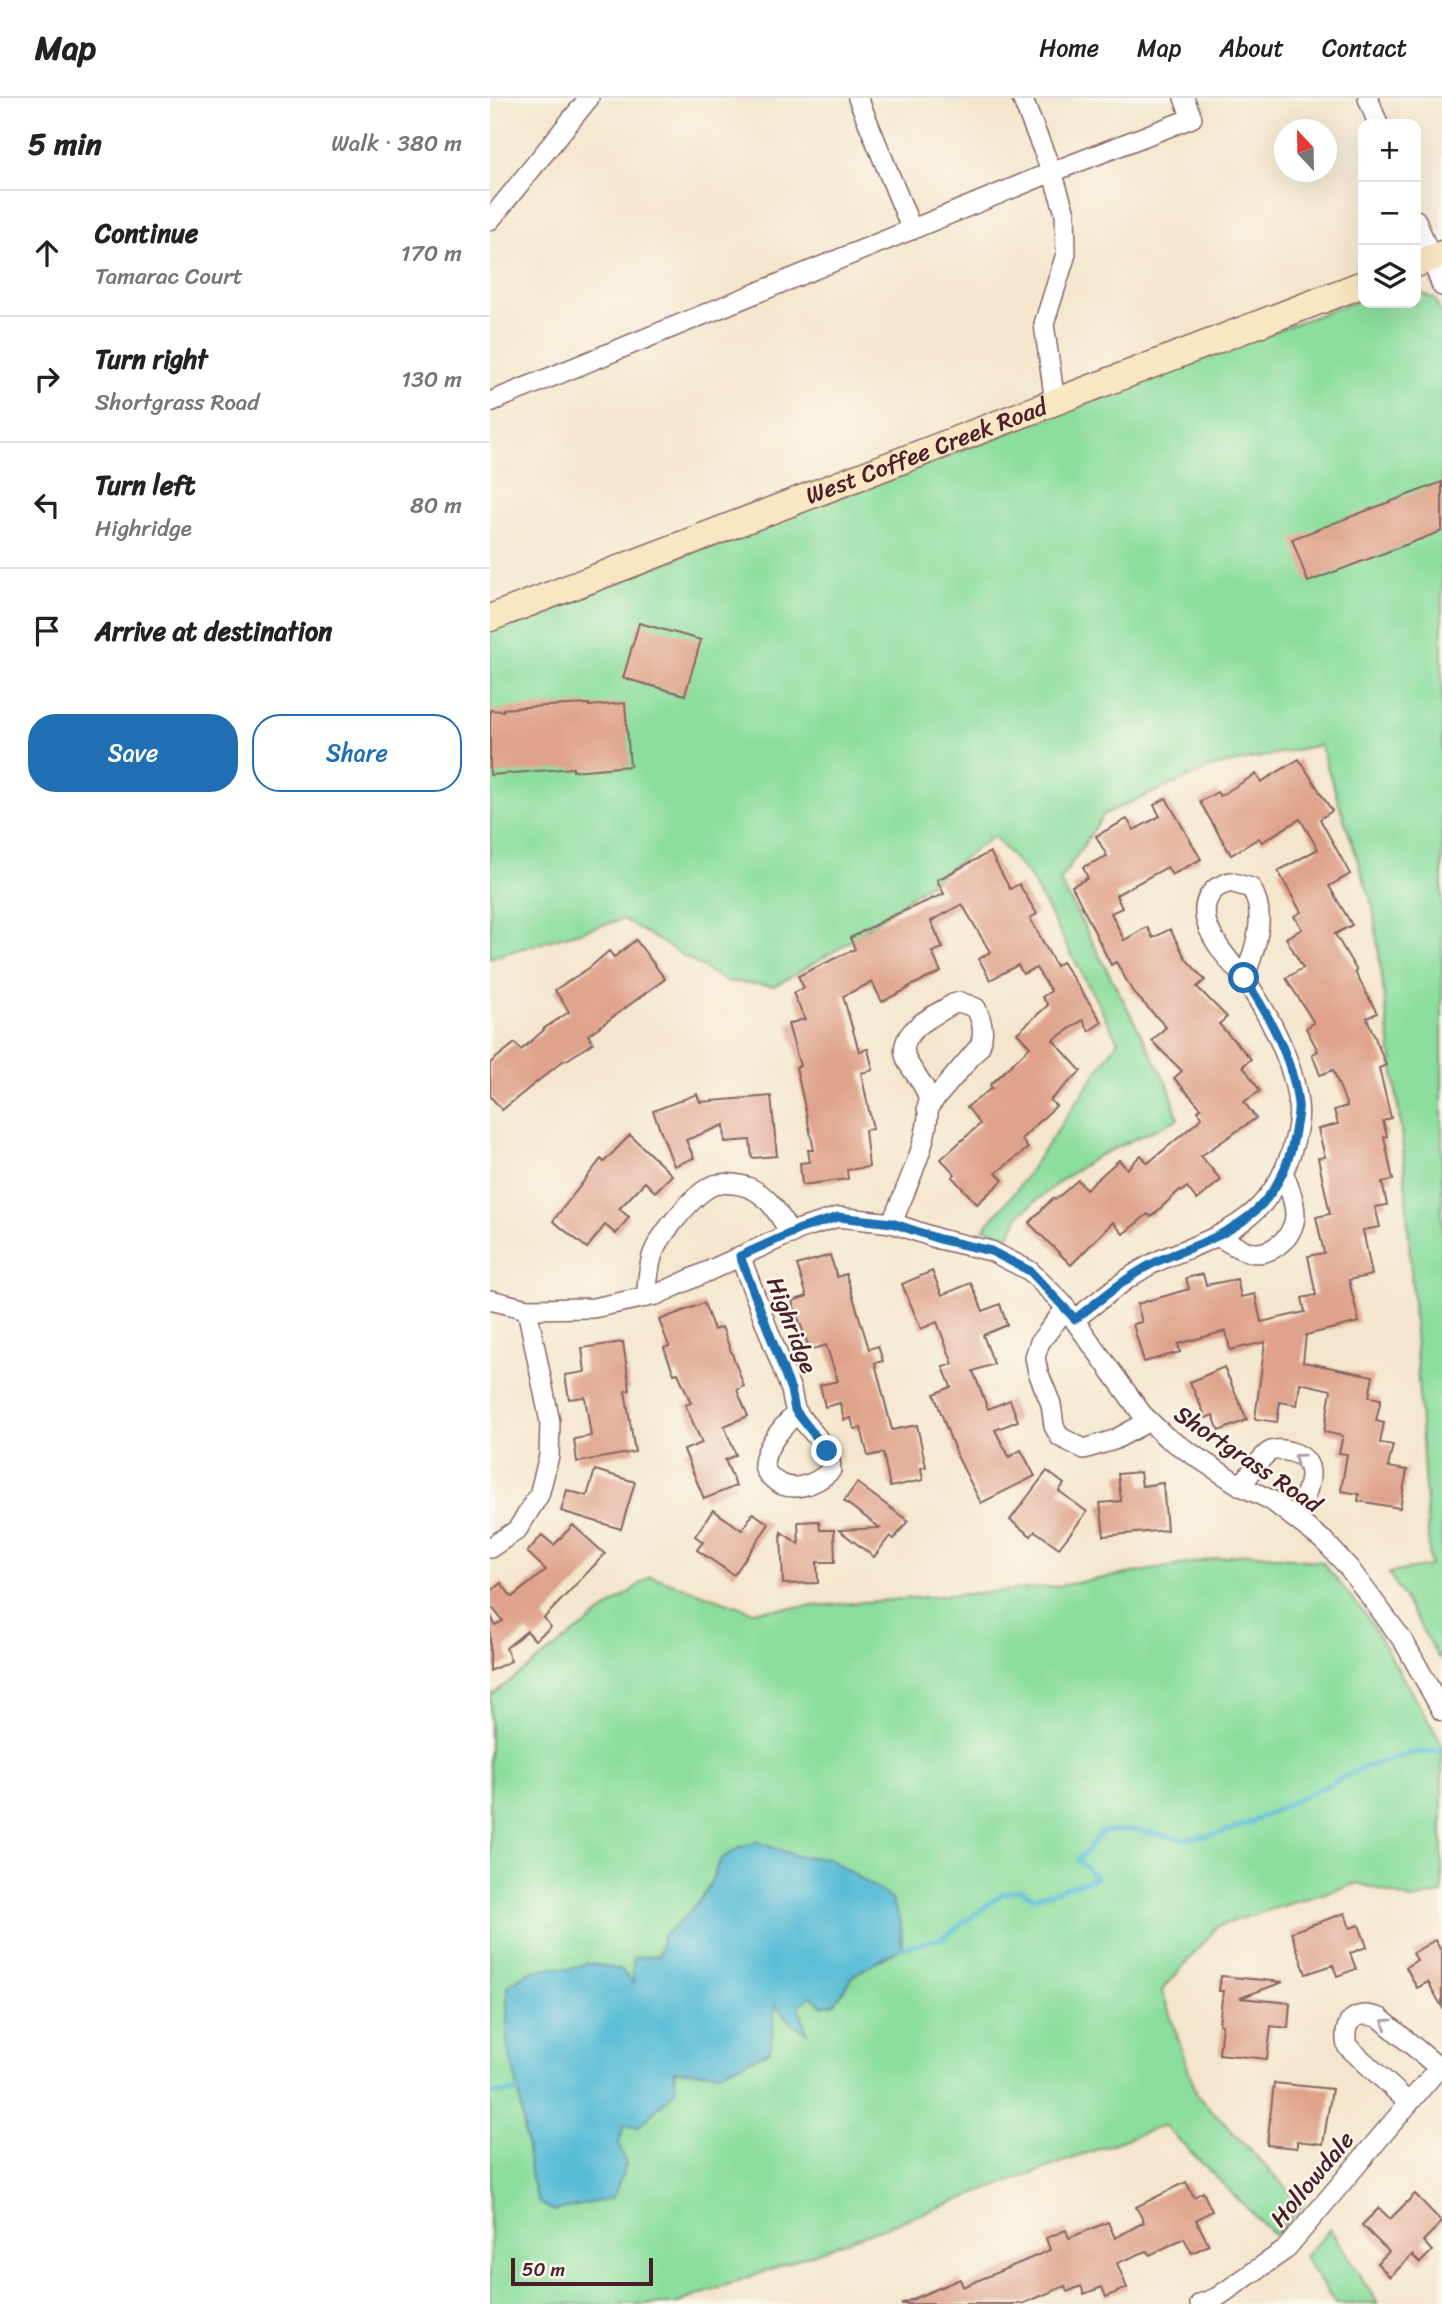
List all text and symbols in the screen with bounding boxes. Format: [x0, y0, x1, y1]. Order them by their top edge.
text: Map [35, 19, 96, 77]
text: Home [1039, 27, 1099, 69]
text: Map [1137, 27, 1181, 69]
text: About [1219, 27, 1284, 69]
text: Contact [1322, 27, 1407, 69]
text: 5 min [28, 117, 102, 171]
north arrow [1274, 119, 1337, 182]
map controls [1358, 119, 1421, 308]
button: + [1358, 119, 1421, 182]
text: Walk · 380 m [331, 123, 462, 164]
button: − [1358, 182, 1421, 245]
text: Continue [95, 210, 198, 256]
text: 170 m [401, 233, 462, 274]
icon: ahead [28, 234, 66, 272]
button: layers [1358, 245, 1421, 308]
text: Tamarac Court [95, 256, 243, 297]
text: Turn right [95, 336, 208, 382]
text: 130 m [401, 359, 462, 400]
icon: right [28, 360, 66, 398]
text: Shortgrass Road [95, 382, 259, 423]
street label: West Coffee Creek Road [799, 385, 1054, 516]
text: Turn left [95, 462, 195, 508]
text: 80 m [410, 485, 462, 526]
icon: left [28, 486, 66, 524]
text: Highridge [95, 508, 192, 549]
text: Arrive at destination [95, 608, 332, 654]
icon: arrive [28, 612, 66, 650]
button: Save [28, 714, 238, 792]
button: Share [252, 714, 462, 792]
route start [1228, 962, 1259, 993]
street label: Highridge [754, 1270, 830, 1380]
street label: Shortgrass Road [1165, 1394, 1332, 1525]
route end [811, 1435, 842, 1466]
one-way arrow [1293, 1454, 1306, 1466]
one-way arrow [1381, 2019, 1394, 2031]
street label: Hollowdale [1259, 2121, 1365, 2237]
text: 50 m [522, 2253, 565, 2286]
scale bar [511, 2255, 653, 2287]

